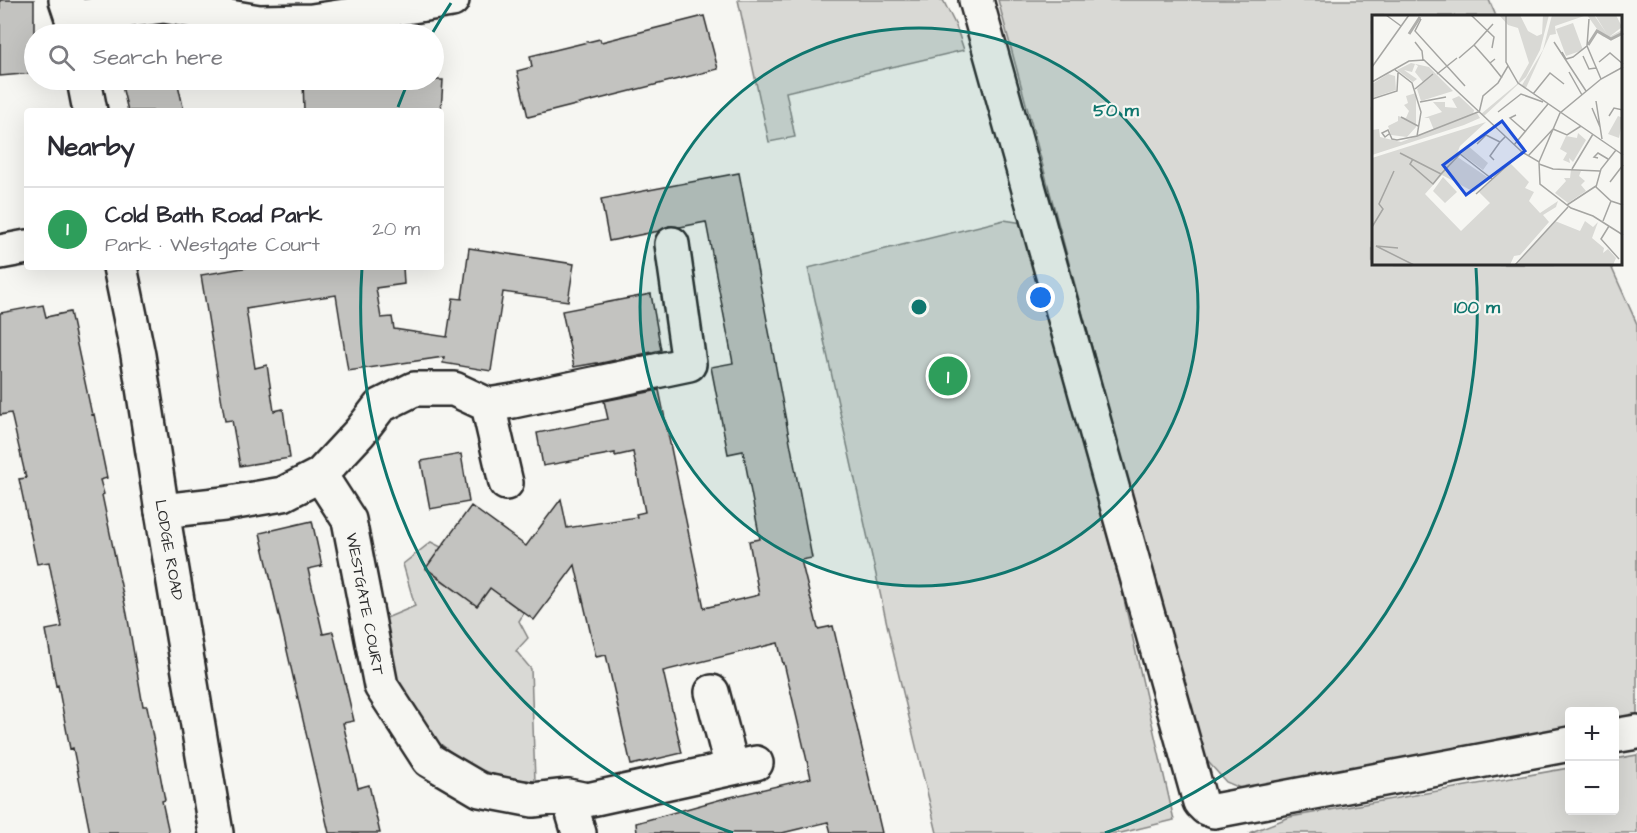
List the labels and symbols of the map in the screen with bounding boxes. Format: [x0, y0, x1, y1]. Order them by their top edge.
inset map [1372, 15, 1622, 266]
text: 50 m [1093, 98, 1140, 123]
your location [1026, 283, 1055, 312]
text: 100 m [1454, 295, 1501, 320]
centre of rings [909, 297, 929, 317]
pin: 1 [928, 354, 968, 398]
street label: LODGE ROAD [149, 498, 189, 602]
street label: WESTGATE COURT [340, 531, 390, 677]

